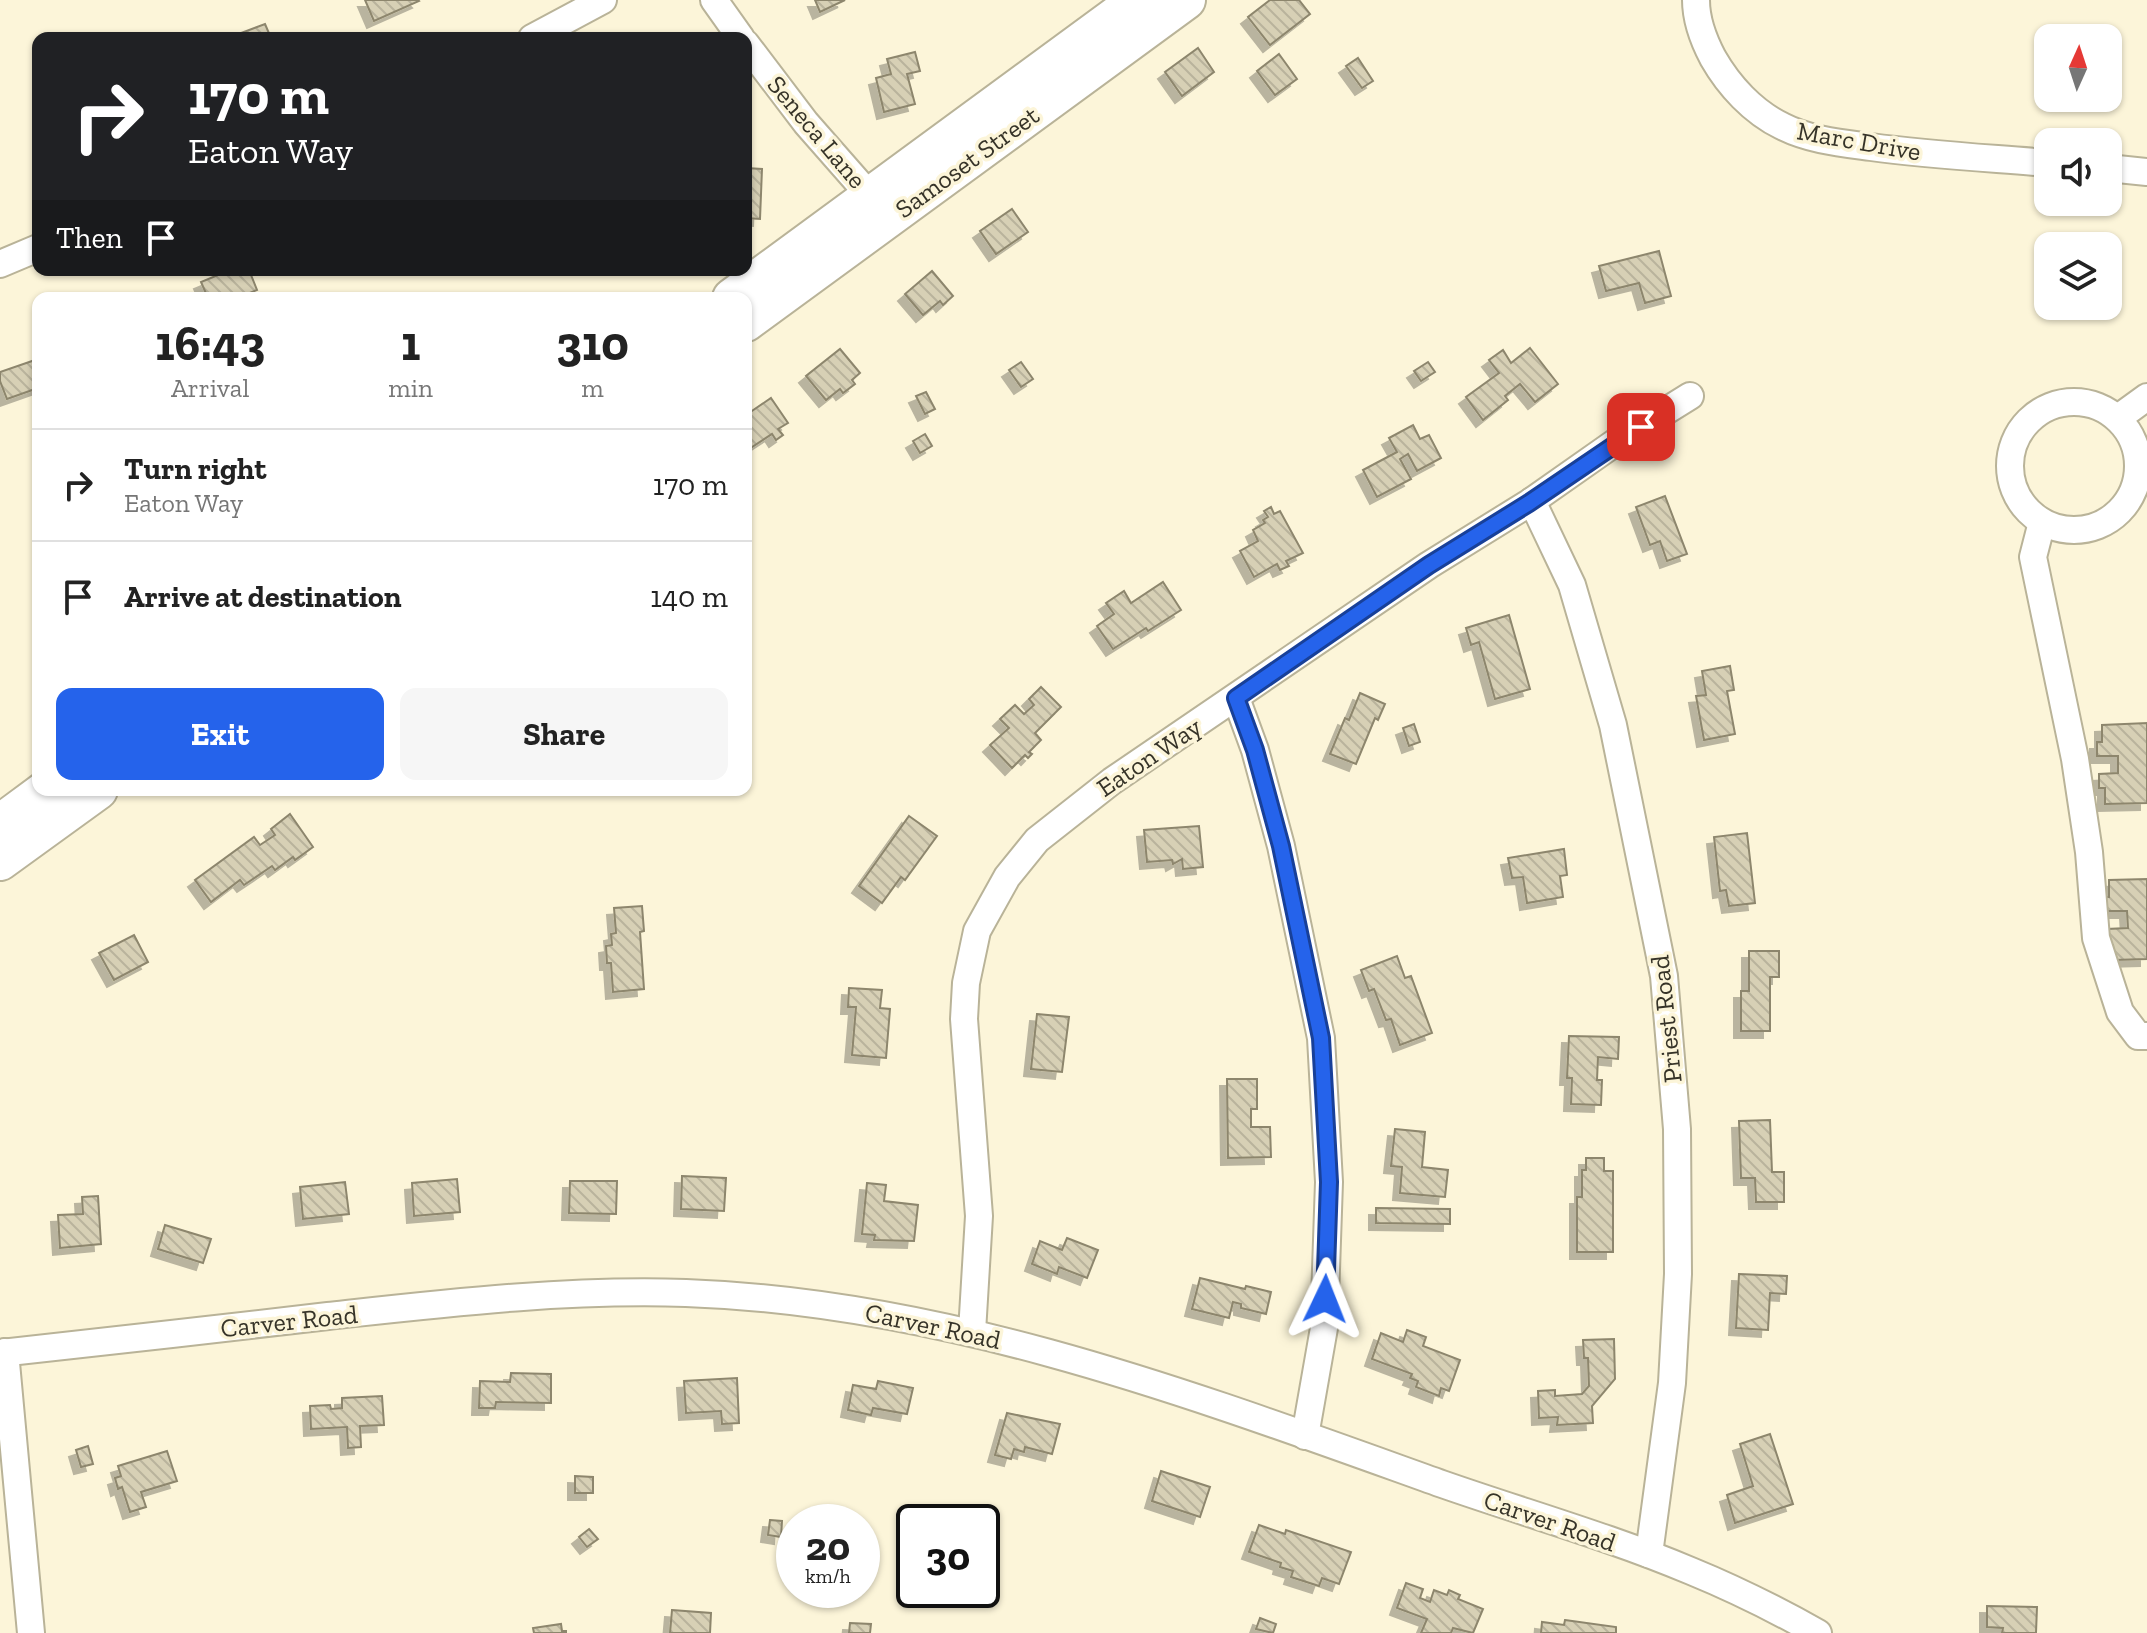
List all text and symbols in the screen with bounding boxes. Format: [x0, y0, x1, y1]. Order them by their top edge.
north arrow [2034, 24, 2122, 112]
map controls [2034, 24, 2122, 320]
text: 170 m [188, 61, 329, 128]
icon: right [56, 64, 160, 168]
street label: Seneca Lane [761, 69, 873, 195]
street label: Samoset Street [889, 99, 1045, 225]
street label: Marc Drive [1795, 114, 1923, 168]
button: sound [2034, 128, 2122, 216]
text: Eaton Way [188, 129, 353, 172]
icon: arrive [139, 216, 183, 260]
text: Then [56, 220, 123, 256]
button: layers [2034, 232, 2122, 320]
text: 16:43 [155, 315, 265, 372]
text: 1 [401, 315, 420, 372]
text: 310 [556, 315, 629, 372]
text: Arrival [171, 372, 249, 404]
text: min [388, 372, 433, 404]
text: m [581, 372, 604, 404]
pin [1607, 393, 1675, 461]
icon: arrive [1619, 405, 1663, 449]
text: Turn right [124, 451, 266, 487]
icon: right [56, 463, 100, 507]
text: 170 m [653, 467, 728, 503]
text: Eaton Way [124, 487, 243, 519]
icon: arrive [56, 575, 100, 619]
text: Arrive at destination [124, 579, 401, 615]
text: 140 m [650, 579, 728, 615]
button: Exit [56, 688, 384, 780]
button: Share [400, 688, 728, 780]
street label: Eaton Way [1091, 710, 1208, 804]
street label: Priest Road [1643, 954, 1689, 1084]
position arrow [1283, 1257, 1367, 1341]
street label: Carver Road [862, 1296, 1004, 1356]
street label: Carver Road [219, 1298, 359, 1344]
street label: Carver Road [1480, 1483, 1620, 1559]
speed limit sign: 30 [896, 1504, 1000, 1608]
text: 20 [806, 1522, 850, 1570]
text: km/h [805, 1564, 851, 1588]

